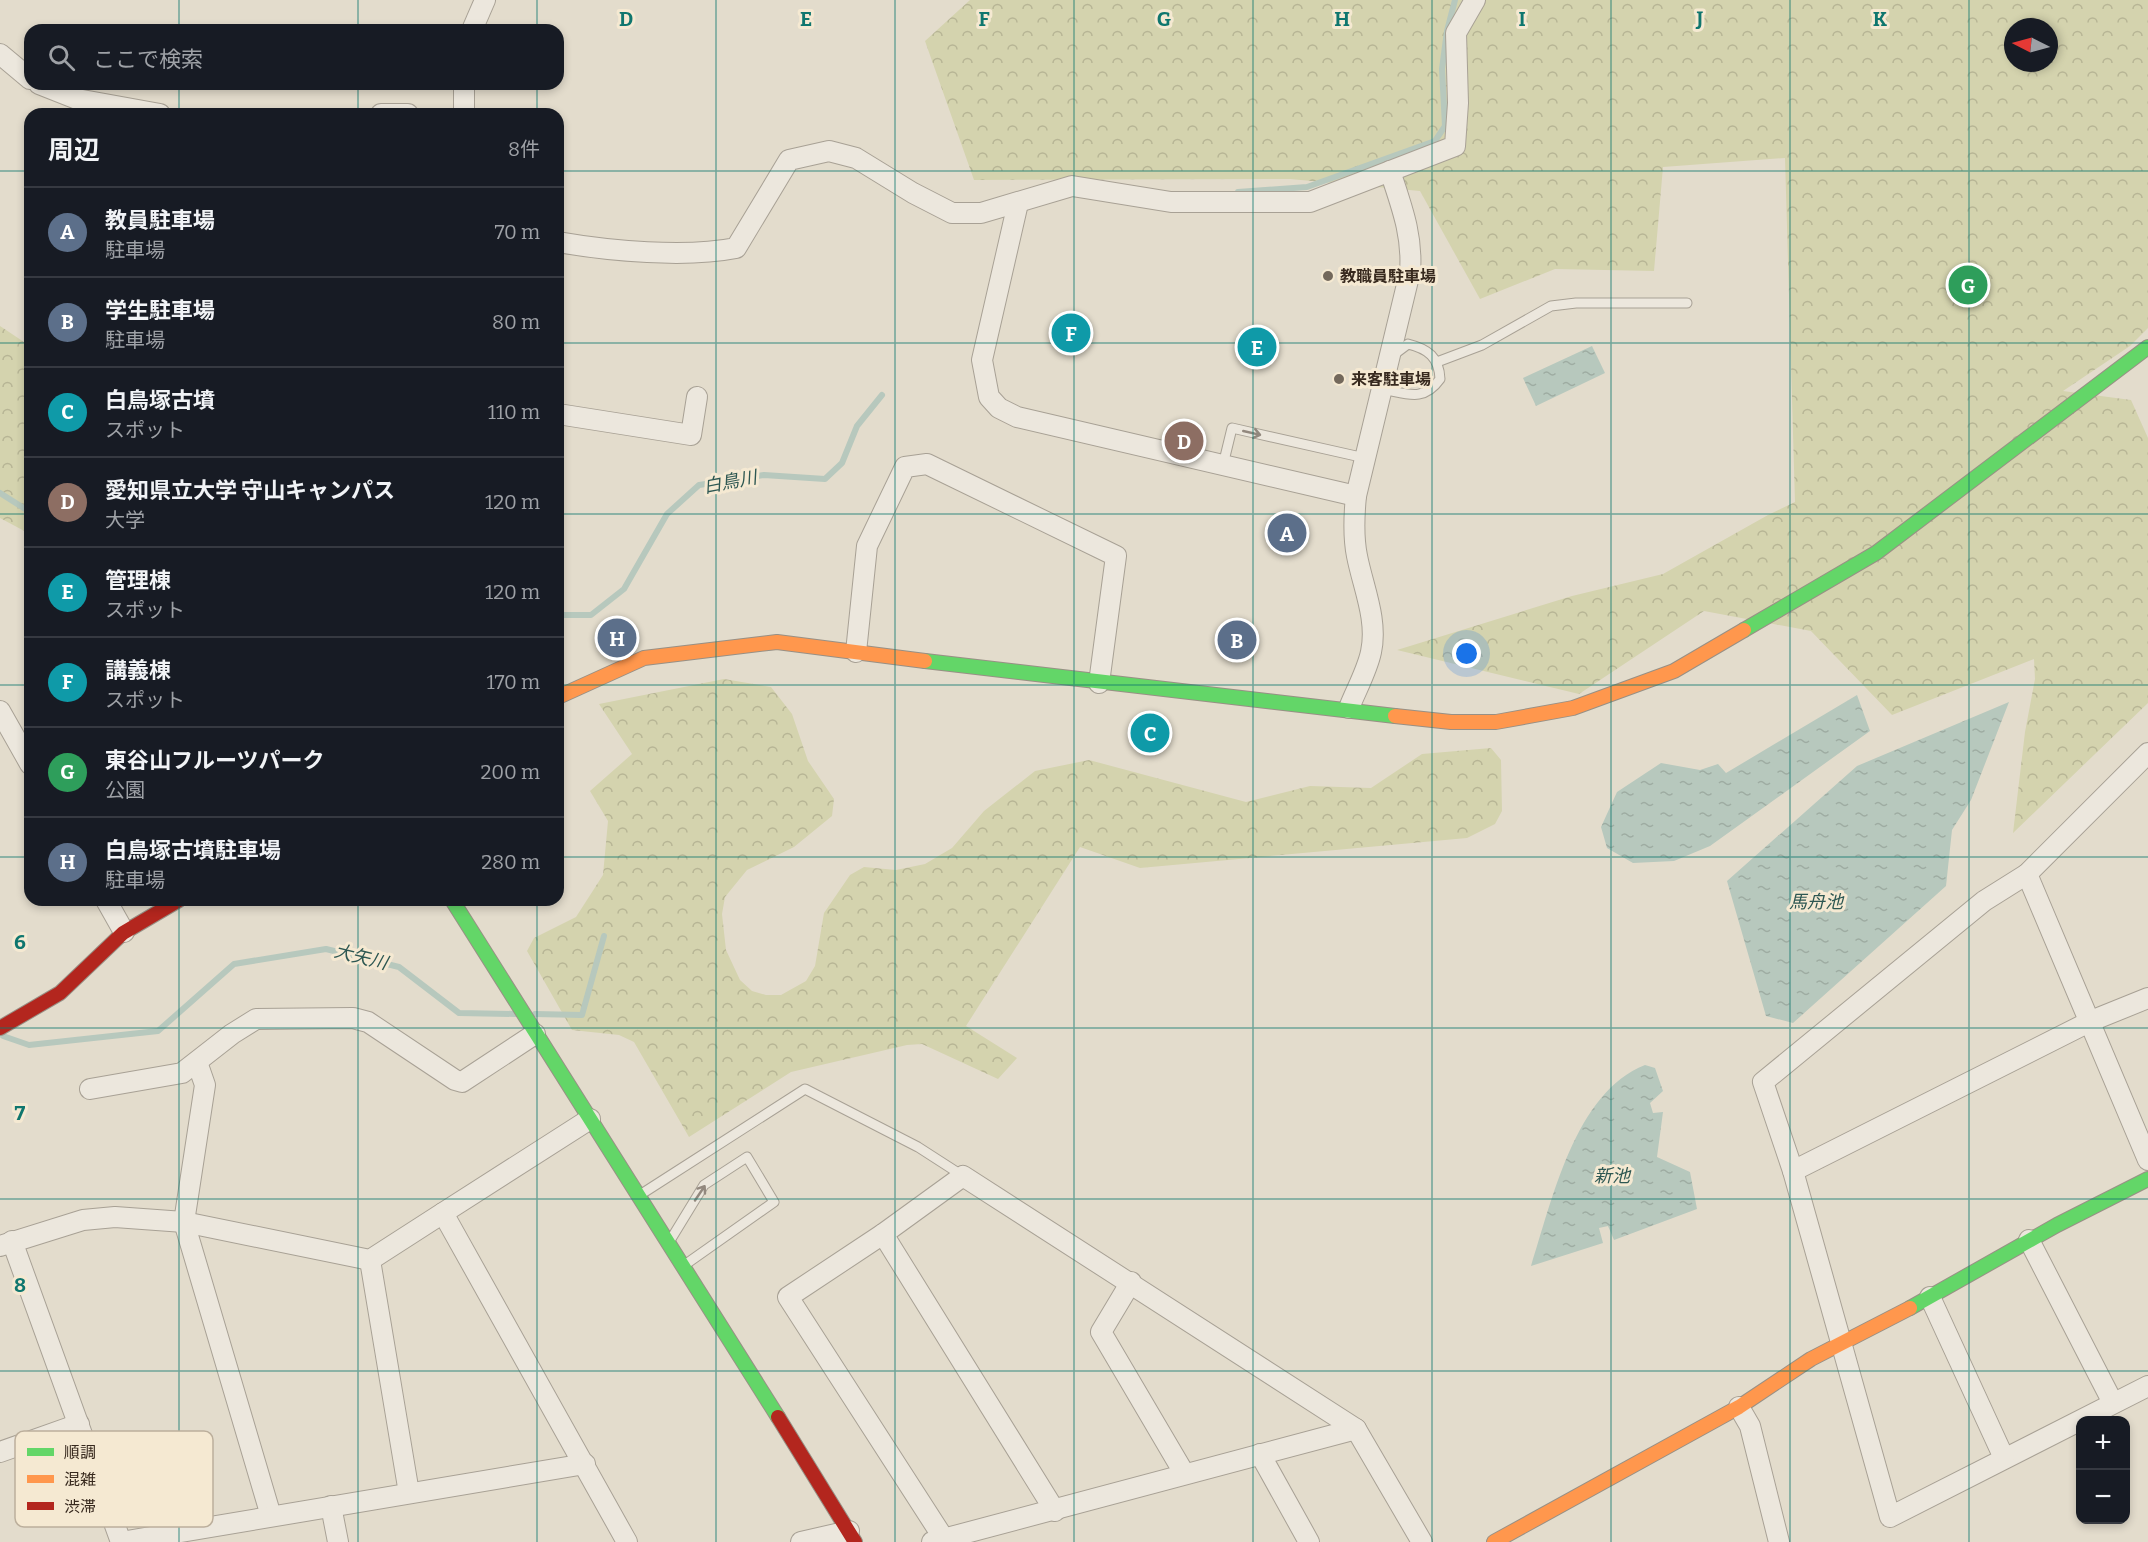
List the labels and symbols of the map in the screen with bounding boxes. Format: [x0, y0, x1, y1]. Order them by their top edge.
text: D [619, 7, 633, 31]
text: E [800, 7, 812, 31]
text: F [978, 7, 990, 31]
text: G [1157, 7, 1171, 31]
text: H [1334, 7, 1350, 31]
text: I [1518, 7, 1526, 31]
text: J [1696, 7, 1704, 31]
text: K [1873, 7, 1888, 31]
north arrow [2004, 18, 2058, 72]
pin: G [1948, 262, 1988, 308]
place label: 教職員駐車場 [1340, 267, 1436, 286]
marker: 教職員駐車場 [1321, 269, 1335, 283]
pin: F [1052, 310, 1090, 356]
pin: E [1238, 324, 1276, 370]
place label: 来客駐車場 [1351, 370, 1431, 389]
marker: 来客駐車場 [1332, 372, 1346, 386]
pin: D [1164, 418, 1204, 464]
one-way arrow [1242, 427, 1261, 439]
water label: 白鳥川 [701, 466, 761, 498]
pin: A [1268, 510, 1306, 556]
pin: H [598, 616, 636, 660]
pin: B [1218, 618, 1256, 662]
your location [1452, 639, 1481, 668]
pin: C [1130, 710, 1170, 756]
water label: 馬舟池 [1789, 891, 1845, 913]
text: 6 [14, 930, 26, 954]
water label: 大矢川 [332, 940, 392, 975]
text: 7 [15, 1101, 26, 1125]
water label: 新池 [1594, 1165, 1632, 1187]
one-way arrow [694, 1185, 706, 1201]
text: 8 [14, 1273, 26, 1297]
legend [15, 1431, 213, 1527]
text: 順調 [64, 1443, 96, 1462]
text: 混雑 [64, 1470, 96, 1489]
text: 渋滞 [64, 1497, 96, 1516]

